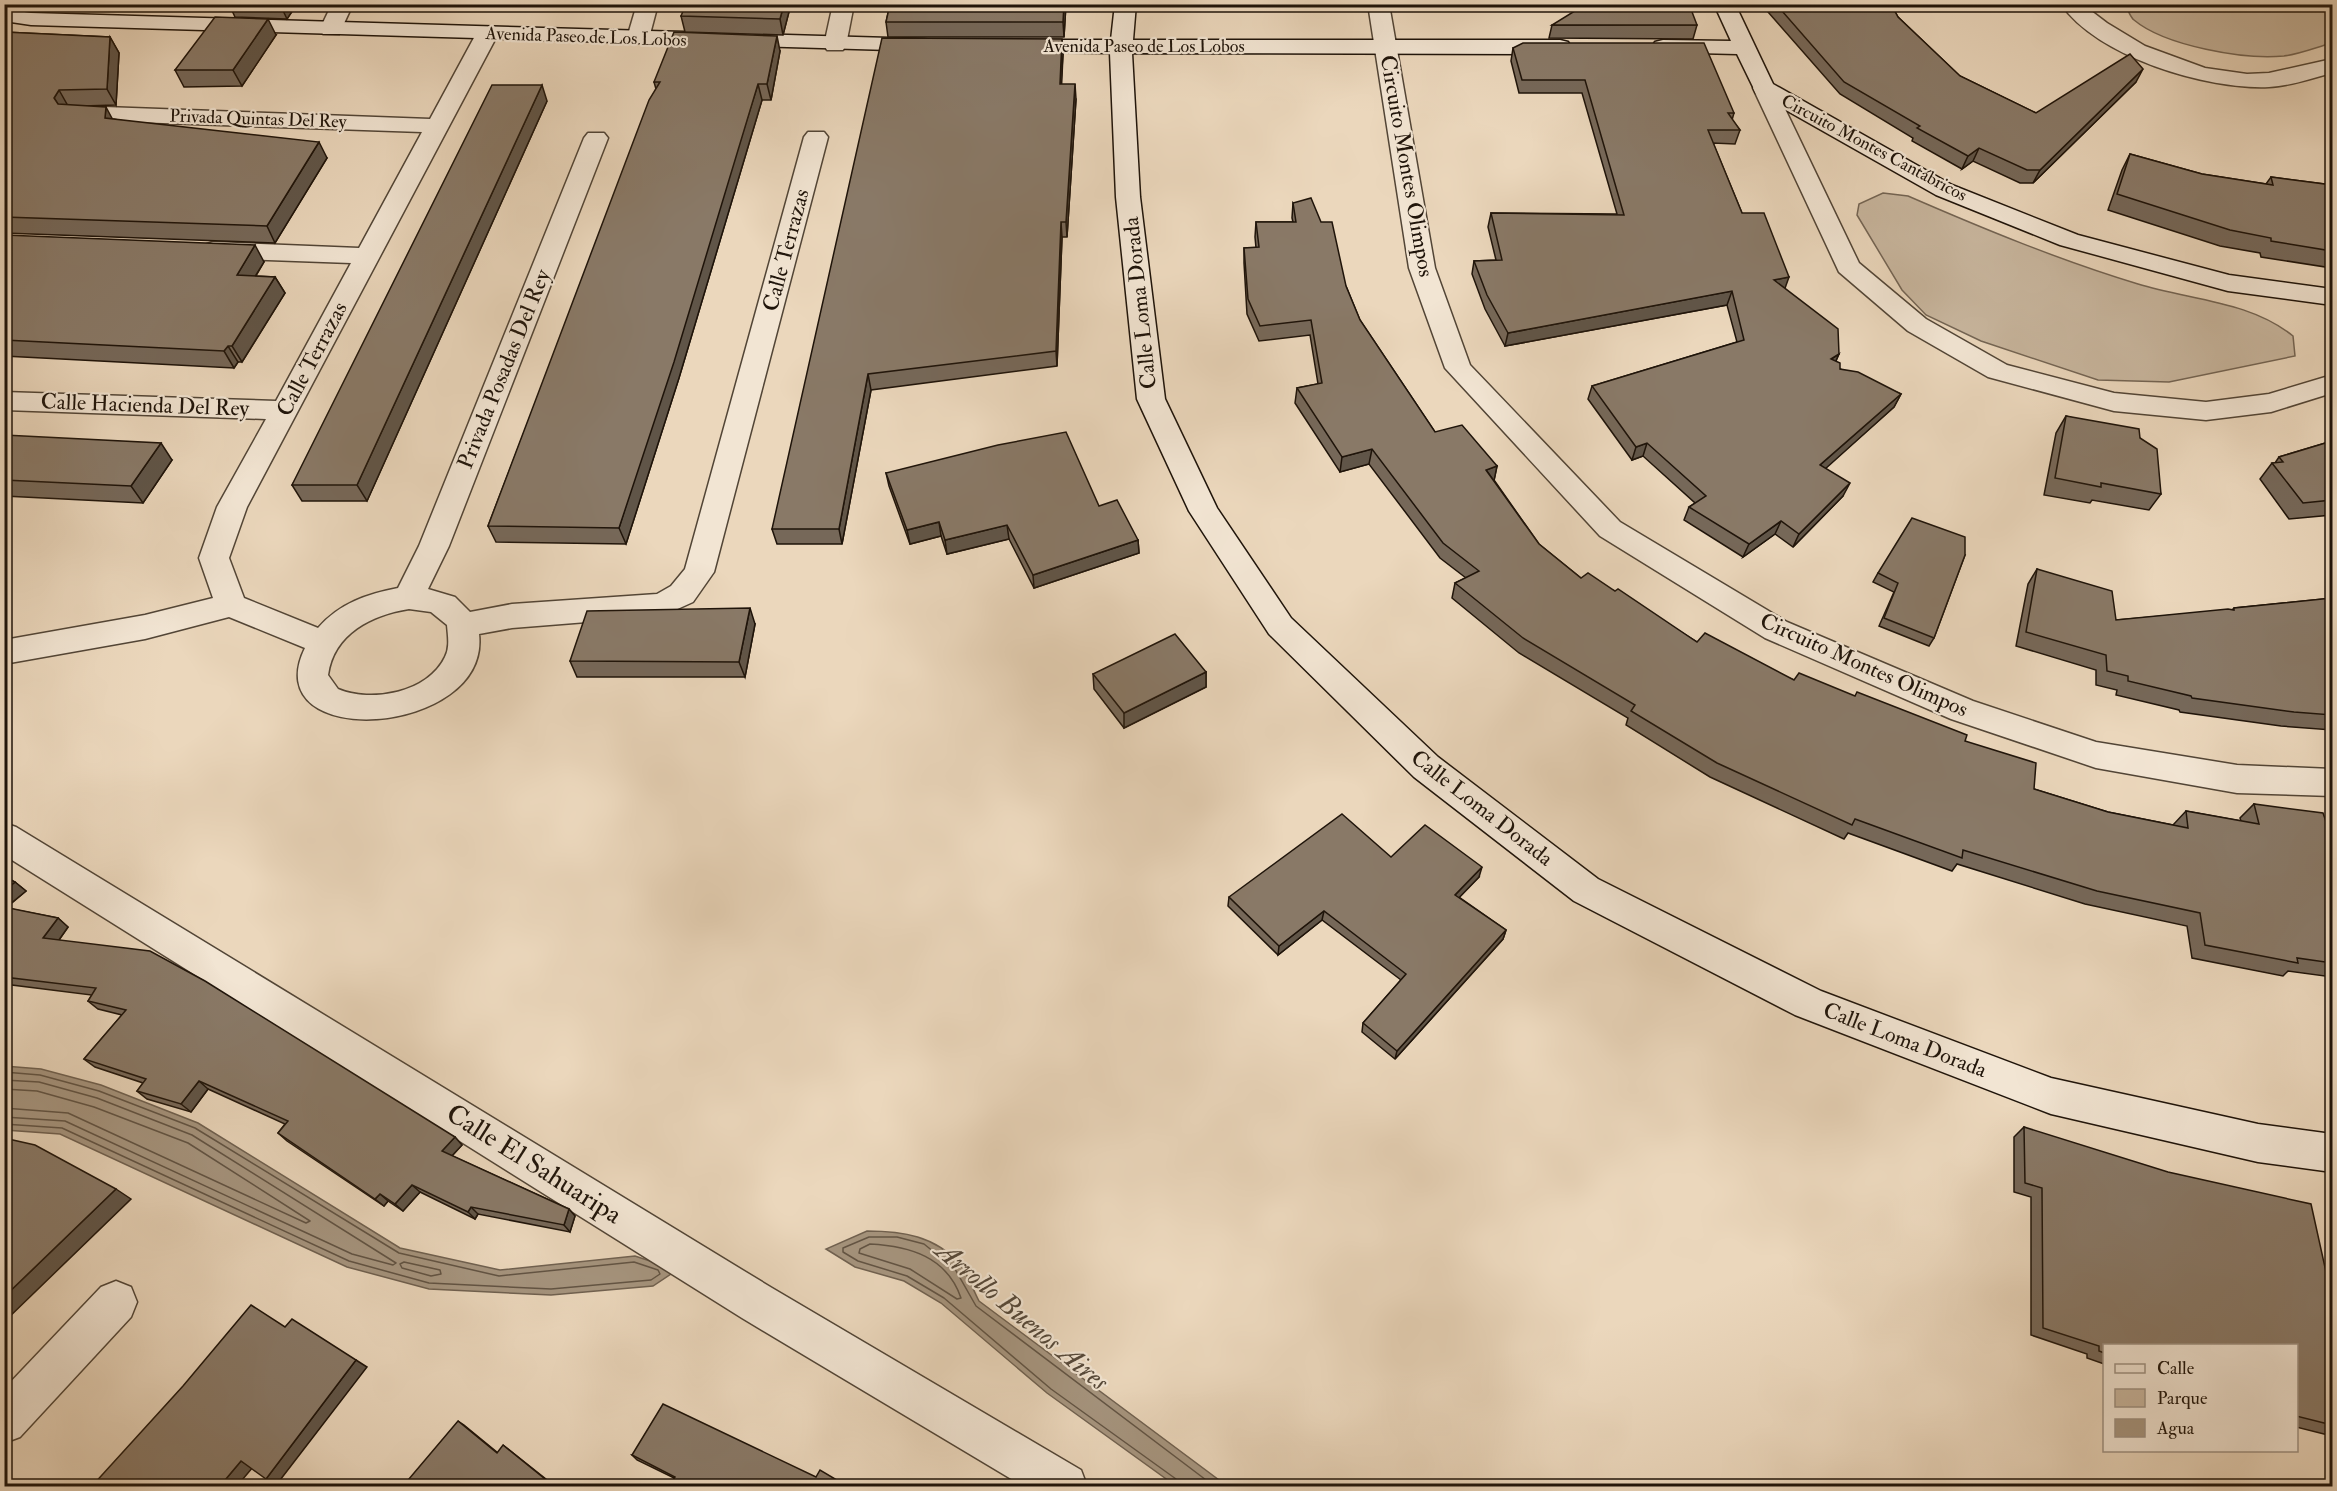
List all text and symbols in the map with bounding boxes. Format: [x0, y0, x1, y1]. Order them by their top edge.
street label: Avenida Paseo de Los Lobos [484, 22, 687, 52]
street label: Avenida Paseo de Los Lobos [1042, 35, 1245, 58]
street label: Circuito Montes Olimpos [1373, 53, 1440, 279]
street label: Circuito Montes Cantábricos [1777, 89, 1971, 207]
street label: Privada Quintas Del Rey [169, 104, 348, 134]
street label: Calle Terrazas [756, 186, 816, 314]
street label: Calle Loma Dorada [1117, 215, 1163, 391]
street label: Privada Posadas Del Rey [451, 265, 557, 473]
street label: Calle Terrazas [270, 297, 354, 421]
street label: Calle Hacienda Del Rey [40, 387, 250, 423]
street label: Circuito Montes Olimpos [1755, 606, 1972, 724]
street label: Calle Loma Dorada [1405, 744, 1560, 873]
street label: Calle Loma Dorada [1819, 996, 1992, 1084]
street label: Calle El Sahuaripa [440, 1097, 629, 1232]
water label: Arrollo Buenos Aires [926, 1231, 1117, 1399]
legend [2103, 1344, 2298, 1452]
text: Calle [2157, 1357, 2195, 1380]
text: Parque [2157, 1387, 2208, 1410]
text: Agua [2156, 1417, 2195, 1440]

